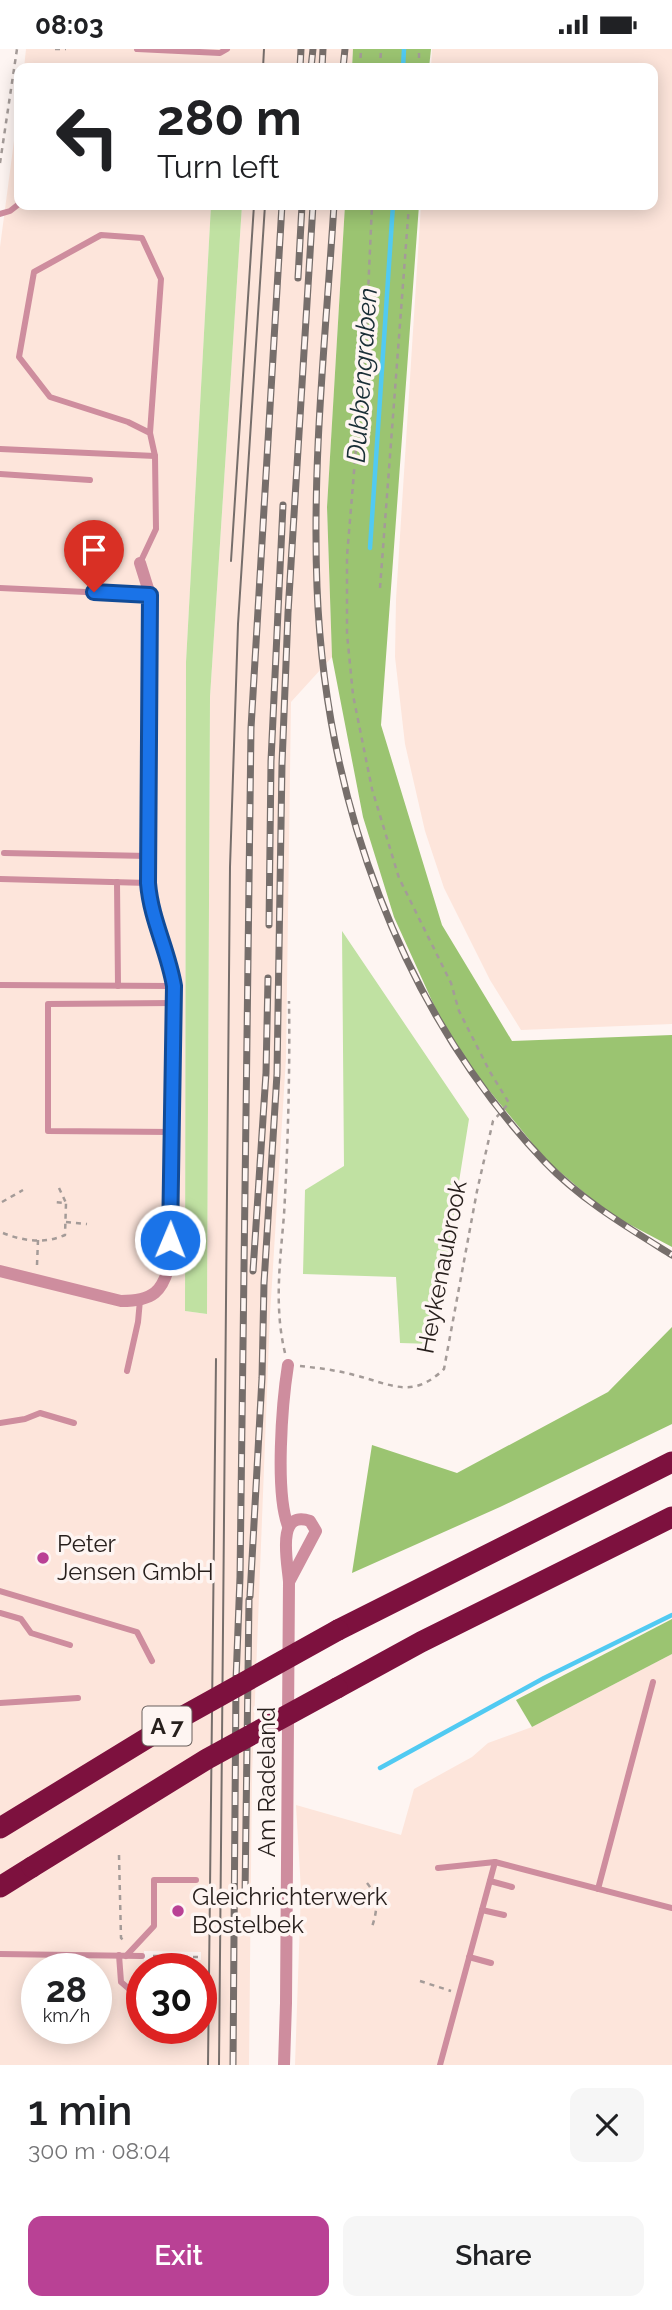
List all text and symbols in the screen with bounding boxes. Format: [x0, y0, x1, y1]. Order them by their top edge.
text: 08:03 [35, 10, 104, 40]
text: 280 m [157, 89, 302, 146]
icon: left [42, 91, 133, 182]
text: Turn left [157, 148, 279, 185]
water label: Dubbengraben [341, 287, 383, 463]
pin [64, 520, 124, 592]
icon: arrive [75, 531, 113, 569]
street label: Heykenaubrook [410, 1178, 473, 1356]
position arrow [133, 1203, 207, 1277]
place label: Peter Jensen GmbH [57, 1529, 214, 1586]
marker: Peter Jensen GmbH [35, 1550, 51, 1566]
road number: A 7 [142, 1707, 192, 1745]
street label: Am Radeland [252, 1707, 281, 1857]
place label: Gleichrichterwerk Bostelbek [192, 1882, 388, 1939]
marker: Gleichrichterwerk Bostelbek [170, 1903, 186, 1919]
speed limit sign: 30 [126, 1953, 217, 2044]
text: 28 [46, 1969, 87, 2010]
text: km/h [43, 2005, 90, 2026]
text: 1 min [28, 2086, 132, 2135]
button: close [570, 2088, 644, 2162]
text: 300 m · 08:04 [28, 2137, 170, 2164]
button: Exit [28, 2216, 329, 2296]
button: Share [343, 2216, 644, 2296]

